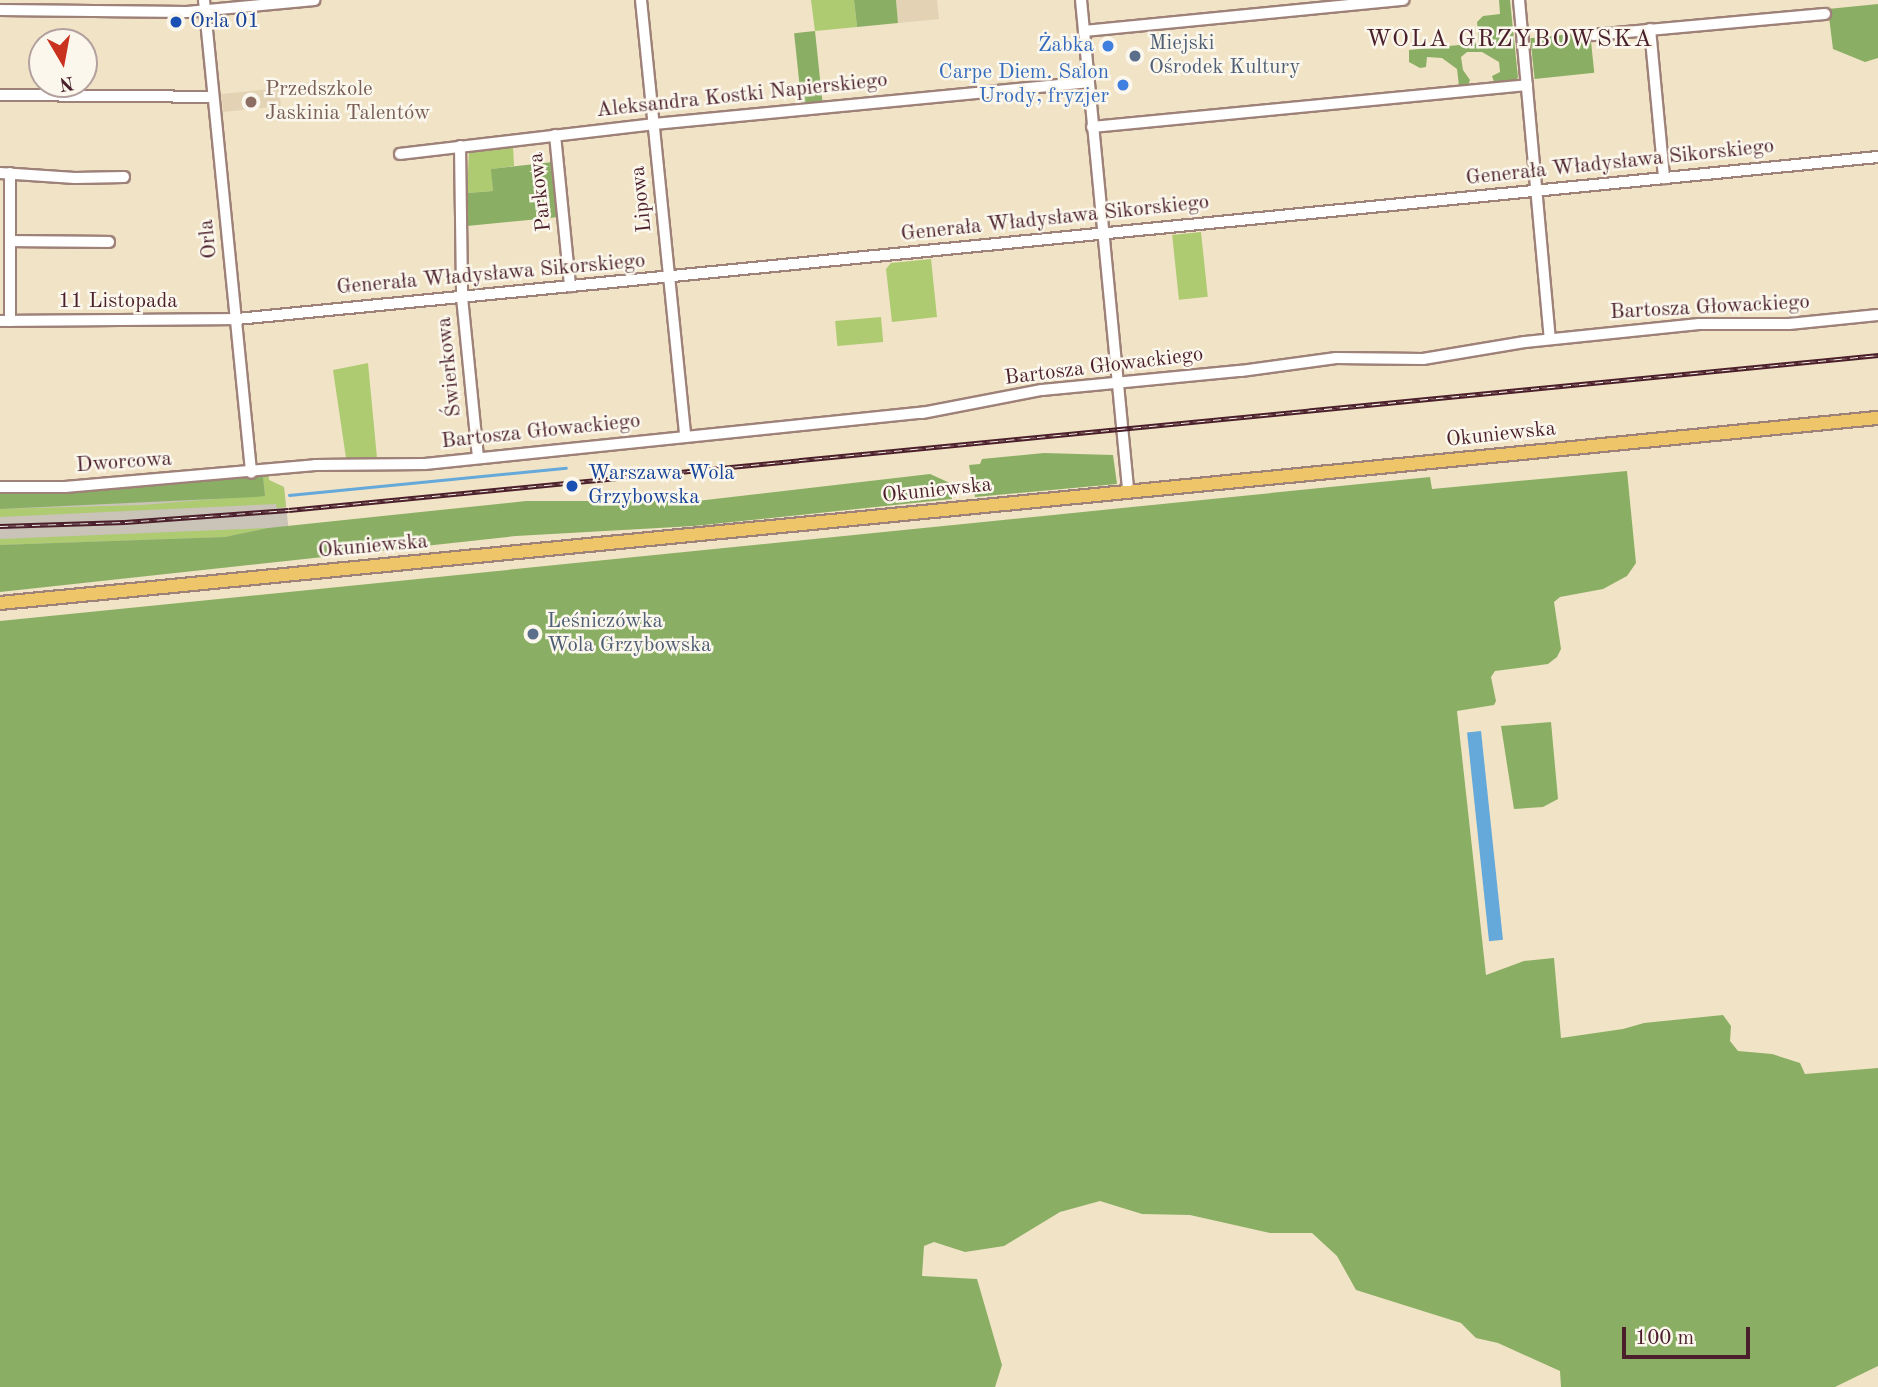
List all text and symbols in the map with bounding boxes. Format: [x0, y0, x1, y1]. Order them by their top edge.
place label: Orla 01 [190, 9, 260, 35]
marker: Orla 01 [168, 14, 184, 30]
district label: WOLA GRZYBOWSKA [1368, 27, 1652, 55]
north arrow [28, 28, 98, 98]
place label: Miejski Ośrodek Kultury [1149, 31, 1300, 81]
place label: Żabka [1038, 33, 1094, 59]
marker: Żabka [1100, 38, 1116, 54]
marker: Miejski Ośrodek Kultury [1127, 48, 1143, 64]
place label: Carpe Diem. Salon Urody, fryzjer [939, 60, 1109, 110]
street label: Aleksandra Kostki Napierskiego [595, 68, 889, 124]
text: N [58, 72, 75, 93]
place label: Przedszkole Jaskinia Talentów [265, 77, 430, 127]
marker: Carpe Diem. Salon Urody, fryzjer [1115, 77, 1131, 93]
marker: Przedszkole Jaskinia Talentów [243, 94, 259, 110]
street label: Generała Władysława Sikorskiego [1465, 134, 1775, 192]
street label: Parkowa [524, 151, 558, 233]
street label: Lipowa [626, 165, 658, 233]
street label: Generała Władysława Sikorskiego [900, 190, 1210, 248]
street label: Orla [194, 218, 224, 260]
street label: Generała Władysława Sikorskiego [336, 249, 646, 301]
street label: 11 Listopada [58, 289, 178, 315]
street label: Bartosza Głowackiego [1609, 290, 1811, 326]
street label: Świerkowa [432, 316, 468, 418]
street label: Bartosza Głowackiego [1003, 342, 1205, 392]
street label: Bartosza Głowackiego [440, 409, 642, 455]
street label: Okuniewska [1445, 417, 1557, 453]
street label: Dworcowa [75, 447, 173, 479]
place label: Warszawa Wola Grzybowska [588, 461, 735, 511]
street label: Okuniewska [881, 473, 993, 509]
marker: Warszawa Wola Grzybowska [562, 476, 582, 496]
street label: Okuniewska [317, 530, 429, 564]
place label: Leśniczówka Wola Grzybowska [547, 609, 711, 659]
marker: Leśniczówka Wola Grzybowska [525, 626, 541, 642]
scale bar [1626, 1314, 1754, 1358]
text: 100 m [1635, 1328, 1694, 1349]

